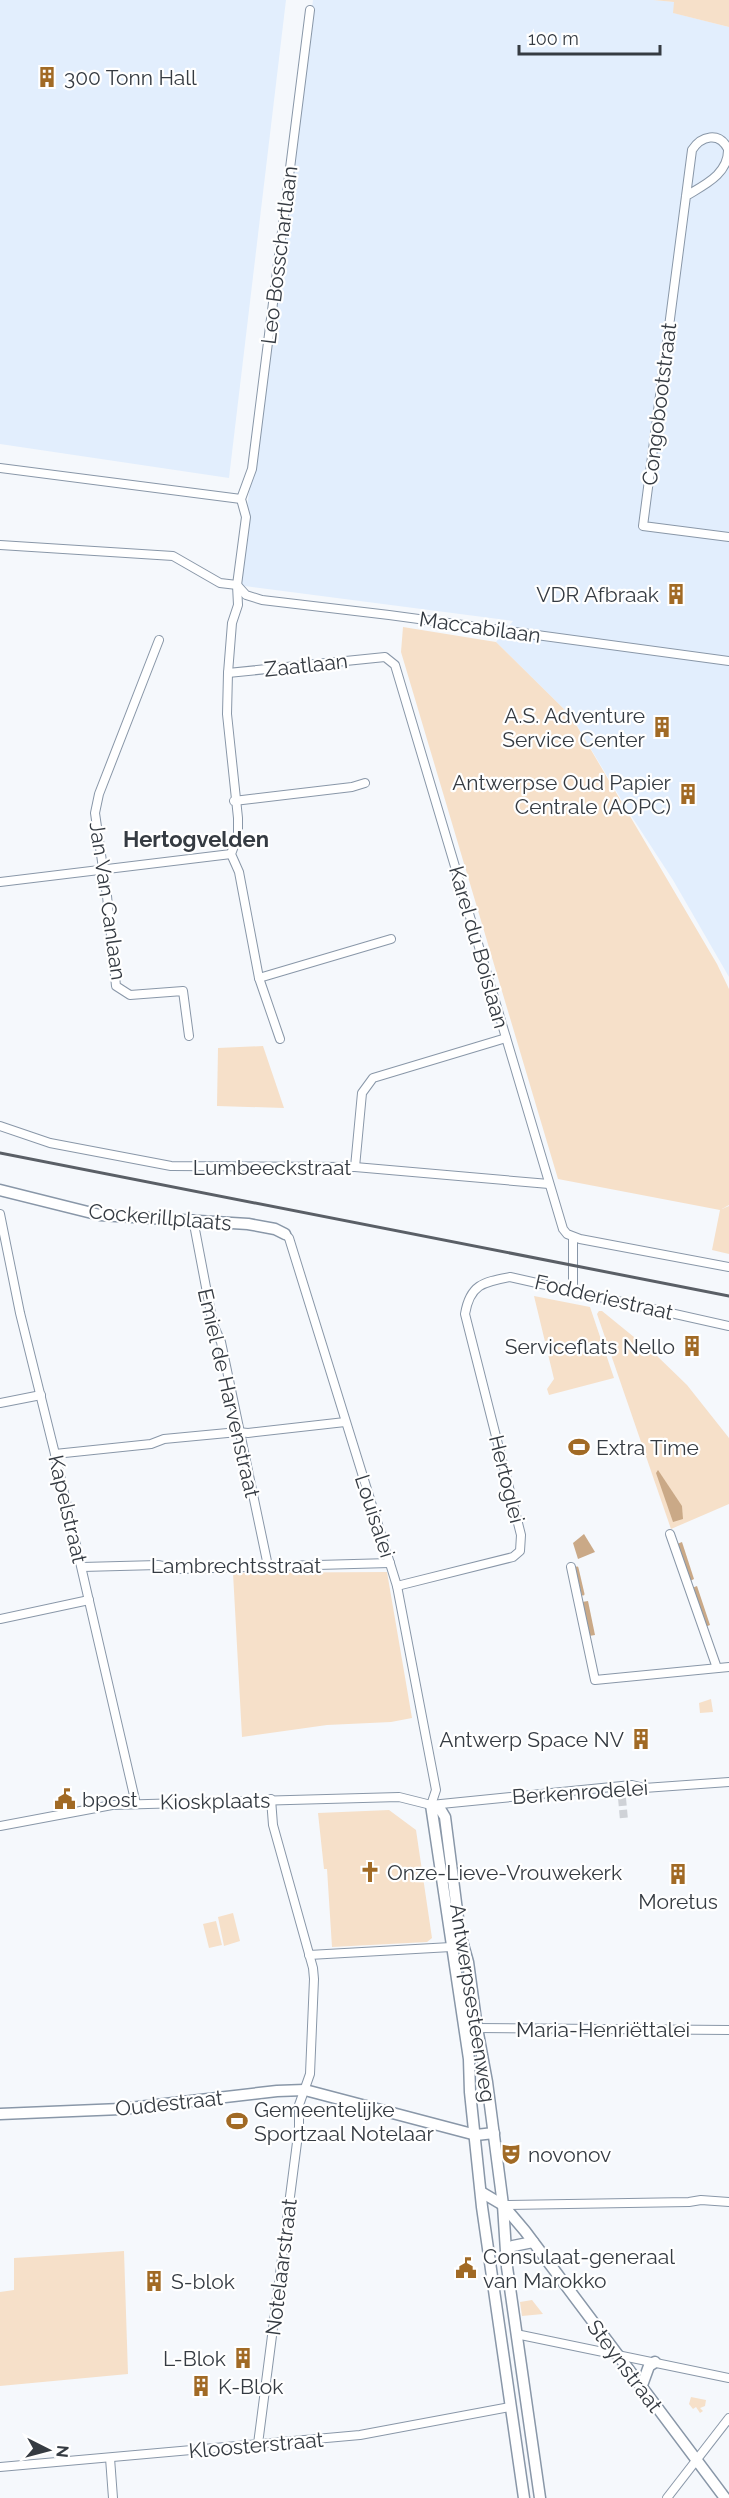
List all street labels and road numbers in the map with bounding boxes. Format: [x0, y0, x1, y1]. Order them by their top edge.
street label: Leo Bosschartlaan [256, 164, 302, 346]
street label: Congobootstraat [637, 321, 681, 487]
street label: Maccabilaan [418, 606, 542, 648]
street label: Zaatlaan [263, 648, 349, 682]
street label: Jan Van Canlaan [85, 820, 131, 982]
street label: Karel du Boislaan [444, 863, 514, 1031]
street label: Lumbeeckstraat [193, 1155, 351, 1180]
street label: Cockerillplaats [88, 1198, 232, 1236]
street label: Fodderiestraat [532, 1269, 676, 1325]
street label: Emiel de Harvenstraat [193, 1286, 265, 1500]
street label: Hertoglei [484, 1432, 530, 1526]
street label: Kapelstraat [43, 1452, 93, 1566]
street label: Louisalei [350, 1471, 400, 1561]
street label: Lambrechtsstraat [151, 1553, 321, 1578]
street label: Berkenrodelei [511, 1775, 649, 1809]
street label: Kioskplaats [160, 1788, 270, 1814]
street label: Antwerpsesteenweg [445, 1902, 501, 2104]
street label: Maria-Henriëttalei [516, 2017, 690, 2042]
street label: Oudestraat [114, 2085, 224, 2121]
street label: Notelaarstraat [260, 2197, 302, 2337]
street label: Steynstraat [582, 2315, 668, 2417]
street label: Kloosterstraat [188, 2427, 324, 2463]

